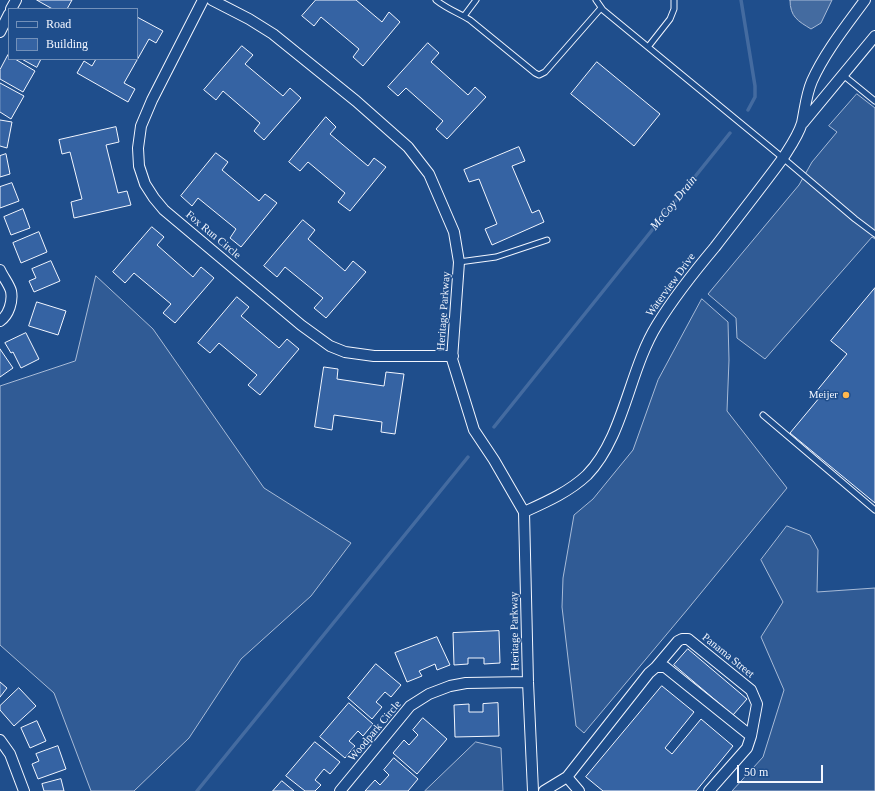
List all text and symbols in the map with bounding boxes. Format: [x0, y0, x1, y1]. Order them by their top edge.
legend [8, 8, 138, 60]
text: Road [46, 17, 71, 31]
text: Building [46, 37, 88, 51]
water label: McCoy Drain [648, 173, 700, 233]
street label: Fox Run Circle [183, 208, 243, 262]
street label: Waterview Drive [644, 251, 698, 319]
street label: Heritage Parkway [435, 271, 453, 351]
place label: Meijer [809, 388, 838, 402]
marker: Meijer [841, 390, 851, 400]
street label: Heritage Parkway [508, 591, 522, 671]
street label: Panama Street [699, 631, 757, 681]
street label: Woodpark Circle [346, 698, 404, 764]
scale bar [739, 757, 825, 783]
text: 50 m [744, 765, 768, 779]

